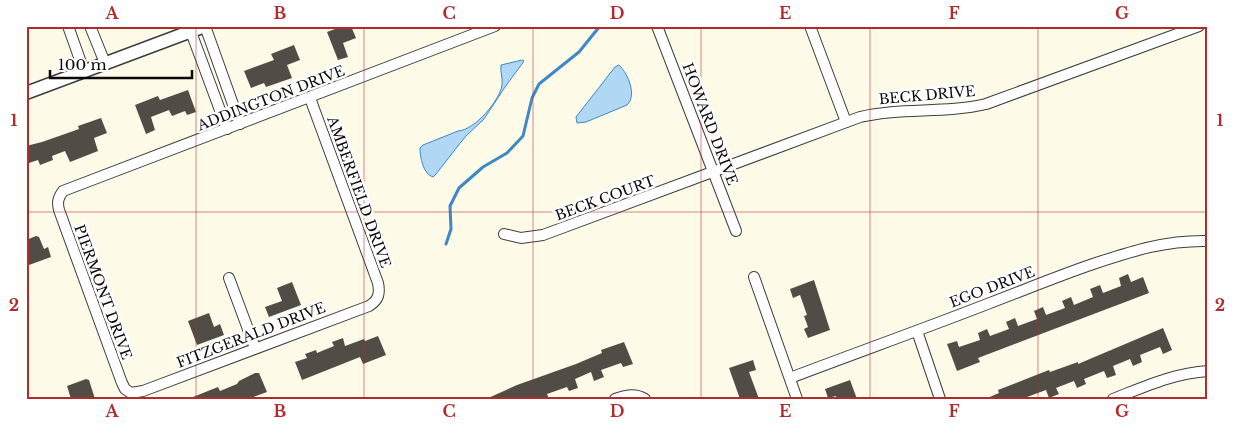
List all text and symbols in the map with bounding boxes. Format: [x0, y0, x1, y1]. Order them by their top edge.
text: A [105, 3, 120, 23]
text: B [274, 3, 287, 23]
text: C [442, 3, 456, 23]
text: D [610, 3, 624, 23]
text: E [779, 3, 791, 23]
text: F [948, 3, 960, 23]
text: G [1115, 3, 1129, 23]
scale bar [50, 48, 192, 80]
text: 100 m [58, 55, 107, 74]
street label: HOWARD DRIVE [678, 60, 742, 188]
street label: ADDINGTON DRIVE [194, 62, 347, 135]
street label: BECK DRIVE [878, 82, 976, 108]
text: 1 [11, 110, 18, 130]
text: 1 [1217, 110, 1224, 130]
street label: AMBERFIELD DRIVE [323, 113, 395, 270]
street label: BECK COURT [553, 172, 657, 224]
street label: PIERMONT DRIVE [70, 222, 136, 362]
street label: EGO DRIVE [947, 263, 1037, 311]
text: 2 [9, 295, 19, 315]
text: 2 [1215, 295, 1225, 315]
street label: FITZGERALD DRIVE [174, 298, 328, 372]
text: A [105, 401, 120, 421]
text: B [274, 401, 287, 421]
text: C [442, 401, 456, 421]
text: D [610, 401, 624, 421]
text: E [779, 401, 791, 421]
text: F [948, 401, 960, 421]
text: G [1115, 401, 1129, 421]

